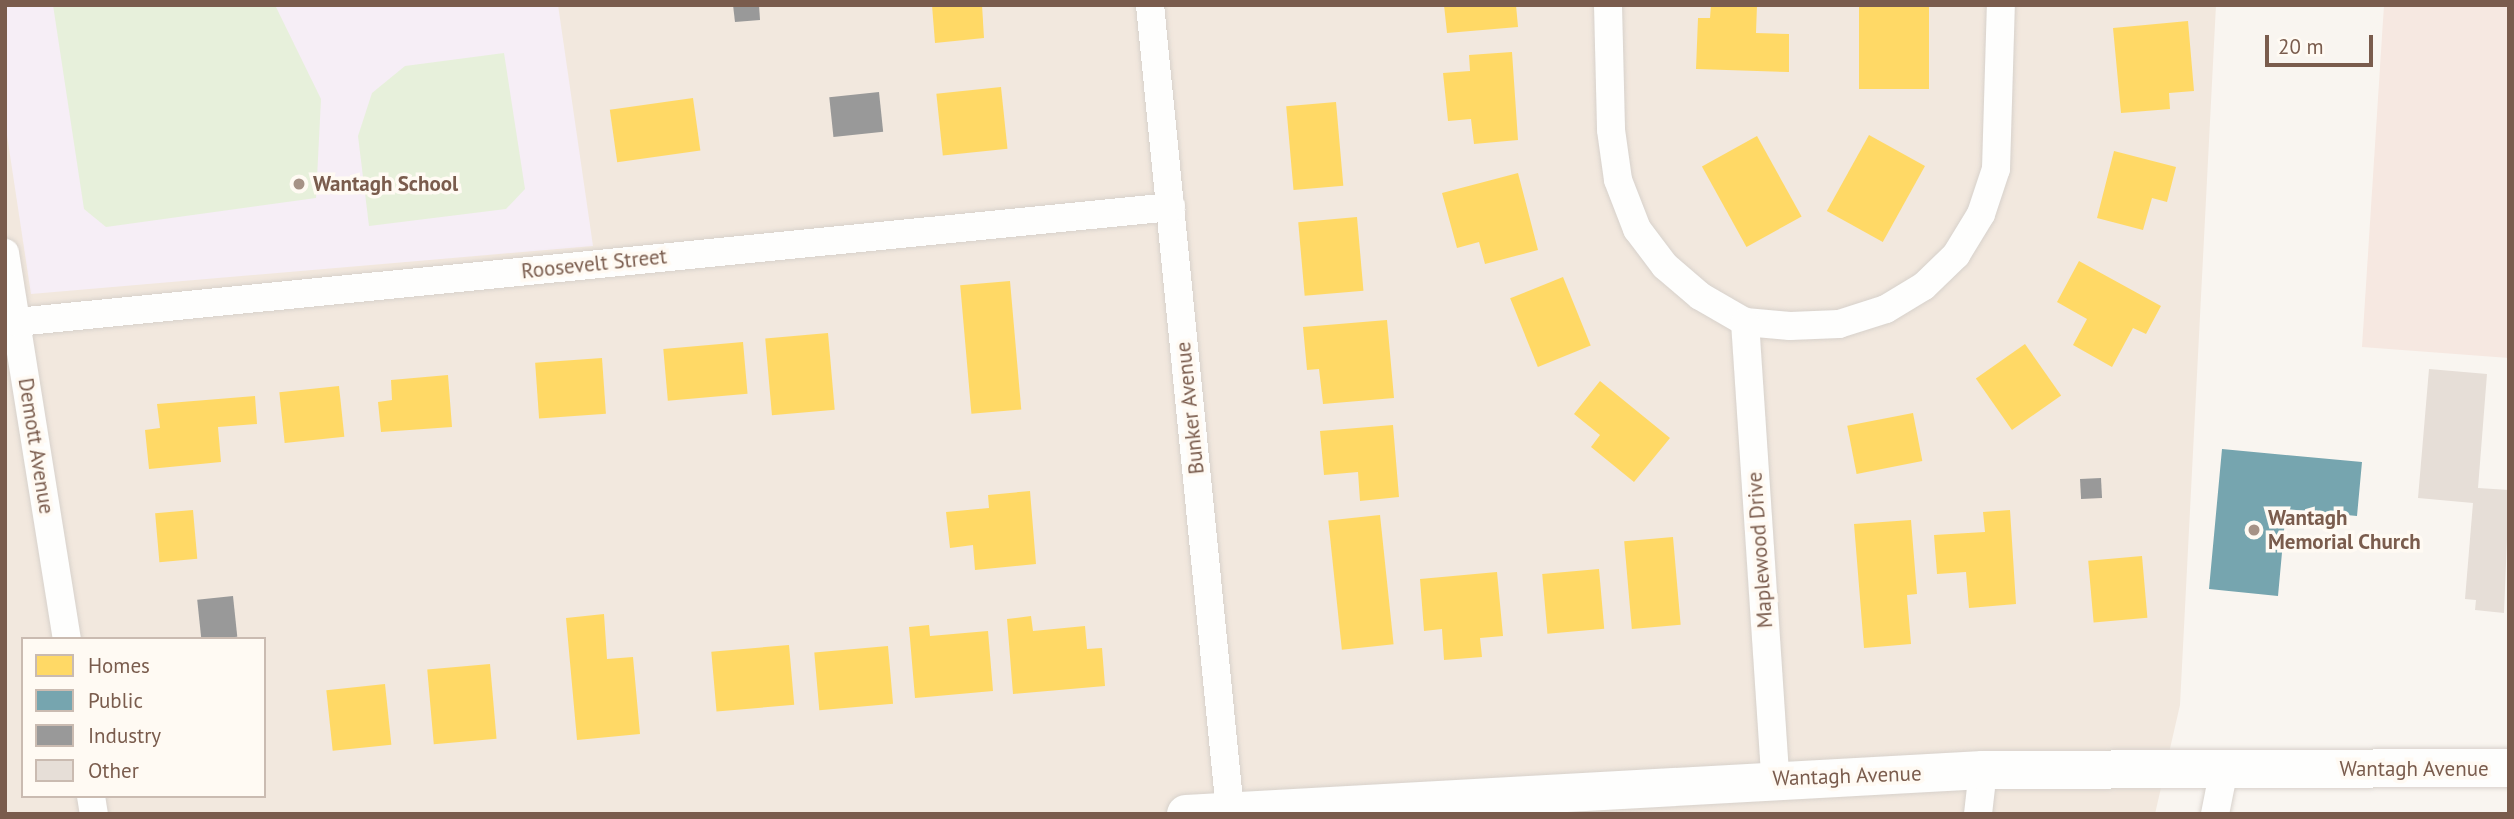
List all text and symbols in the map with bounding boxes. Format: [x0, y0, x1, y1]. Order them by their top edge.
scale bar [2269, 21, 2378, 65]
text: 20 m [2278, 33, 2324, 60]
place label: Wantagh School [313, 171, 458, 197]
marker: Wantagh School [291, 176, 307, 192]
street label: Roosevelt Street [520, 244, 668, 284]
street label: Bunker Avenue [1170, 340, 1210, 476]
street label: Demott Avenue [13, 376, 59, 516]
street label: Maplewood Drive [1742, 471, 1778, 629]
place label: Wantagh Memorial Church [2268, 505, 2421, 555]
marker: Wantagh Memorial Church [2246, 522, 2262, 538]
legend [21, 637, 266, 798]
text: Homes [88, 652, 150, 679]
text: Public [88, 687, 143, 714]
text: Industry [88, 722, 161, 749]
street label: Wantagh Avenue [2339, 756, 2489, 782]
text: Other [88, 757, 139, 784]
street label: Wantagh Avenue [1772, 761, 1922, 791]

